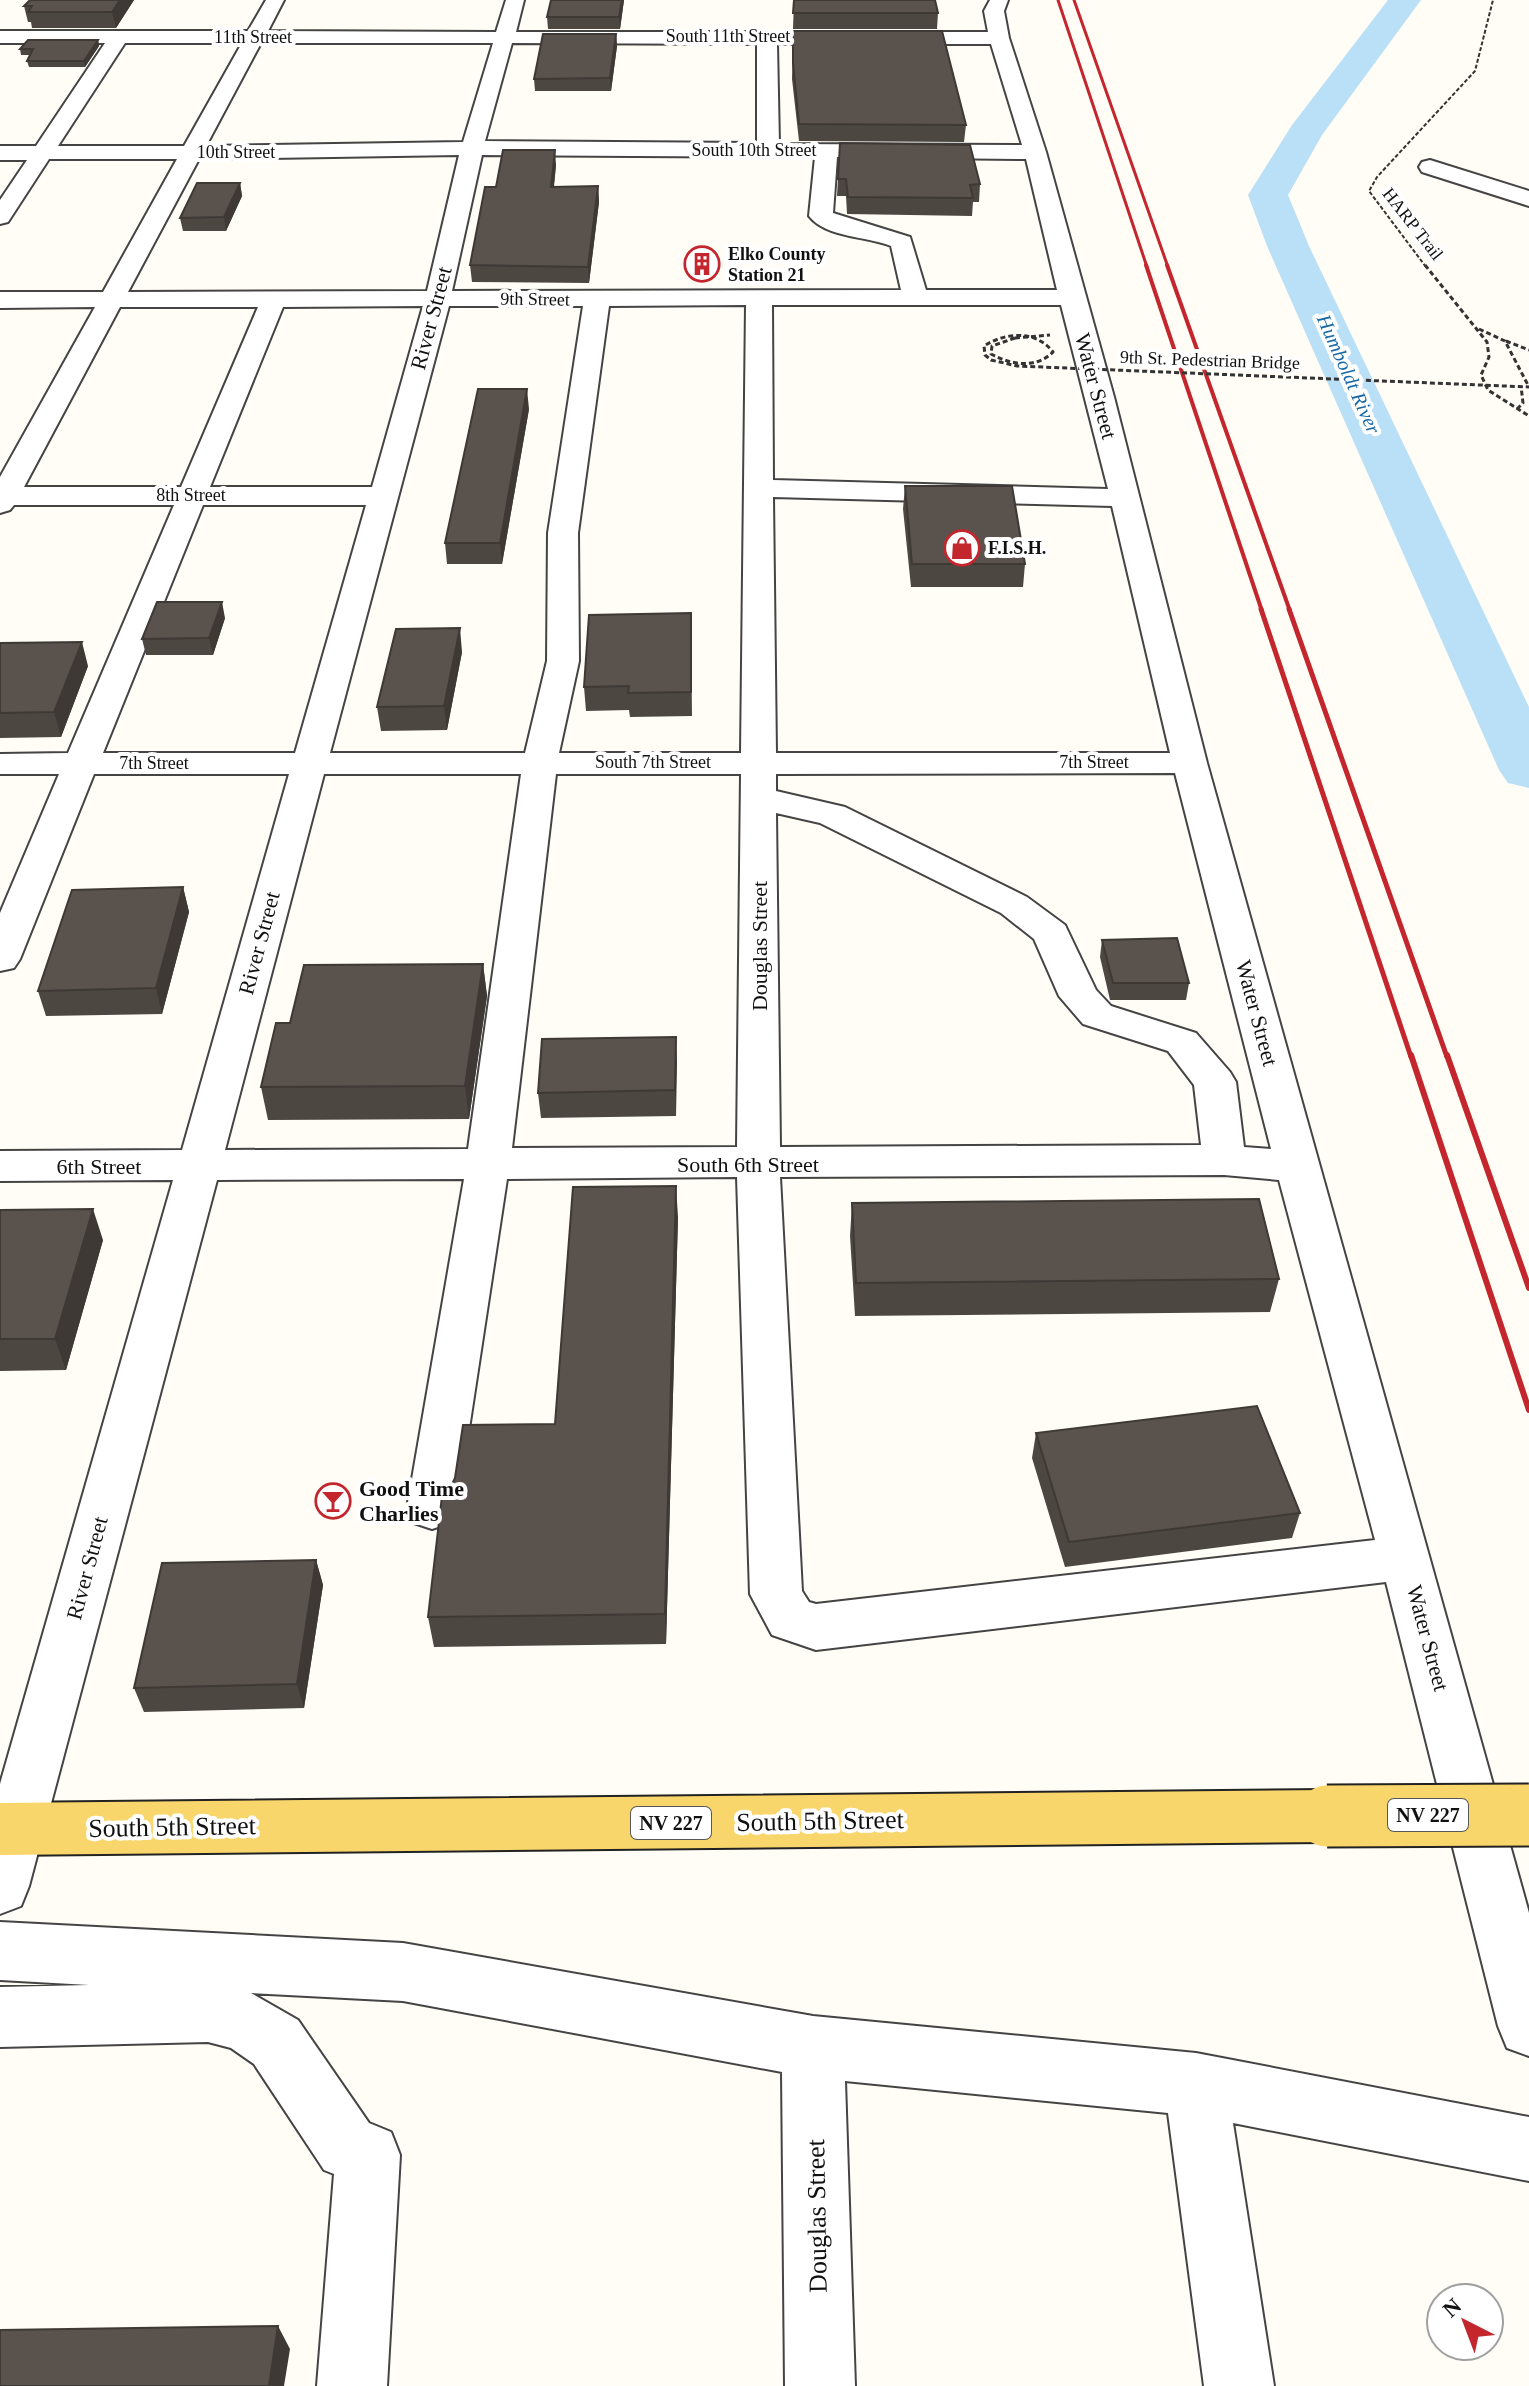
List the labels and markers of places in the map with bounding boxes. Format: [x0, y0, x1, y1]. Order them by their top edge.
place label: Elko County Station 21 [728, 244, 826, 285]
building icon: Elko County Station 21 [683, 245, 721, 283]
shop icon: F.I.S.H. [943, 529, 981, 567]
place label: F.I.S.H. [988, 538, 1046, 558]
place label: Good Time Charlies [359, 1476, 464, 1526]
bar icon: Good Time Charlies [314, 1482, 352, 1520]

